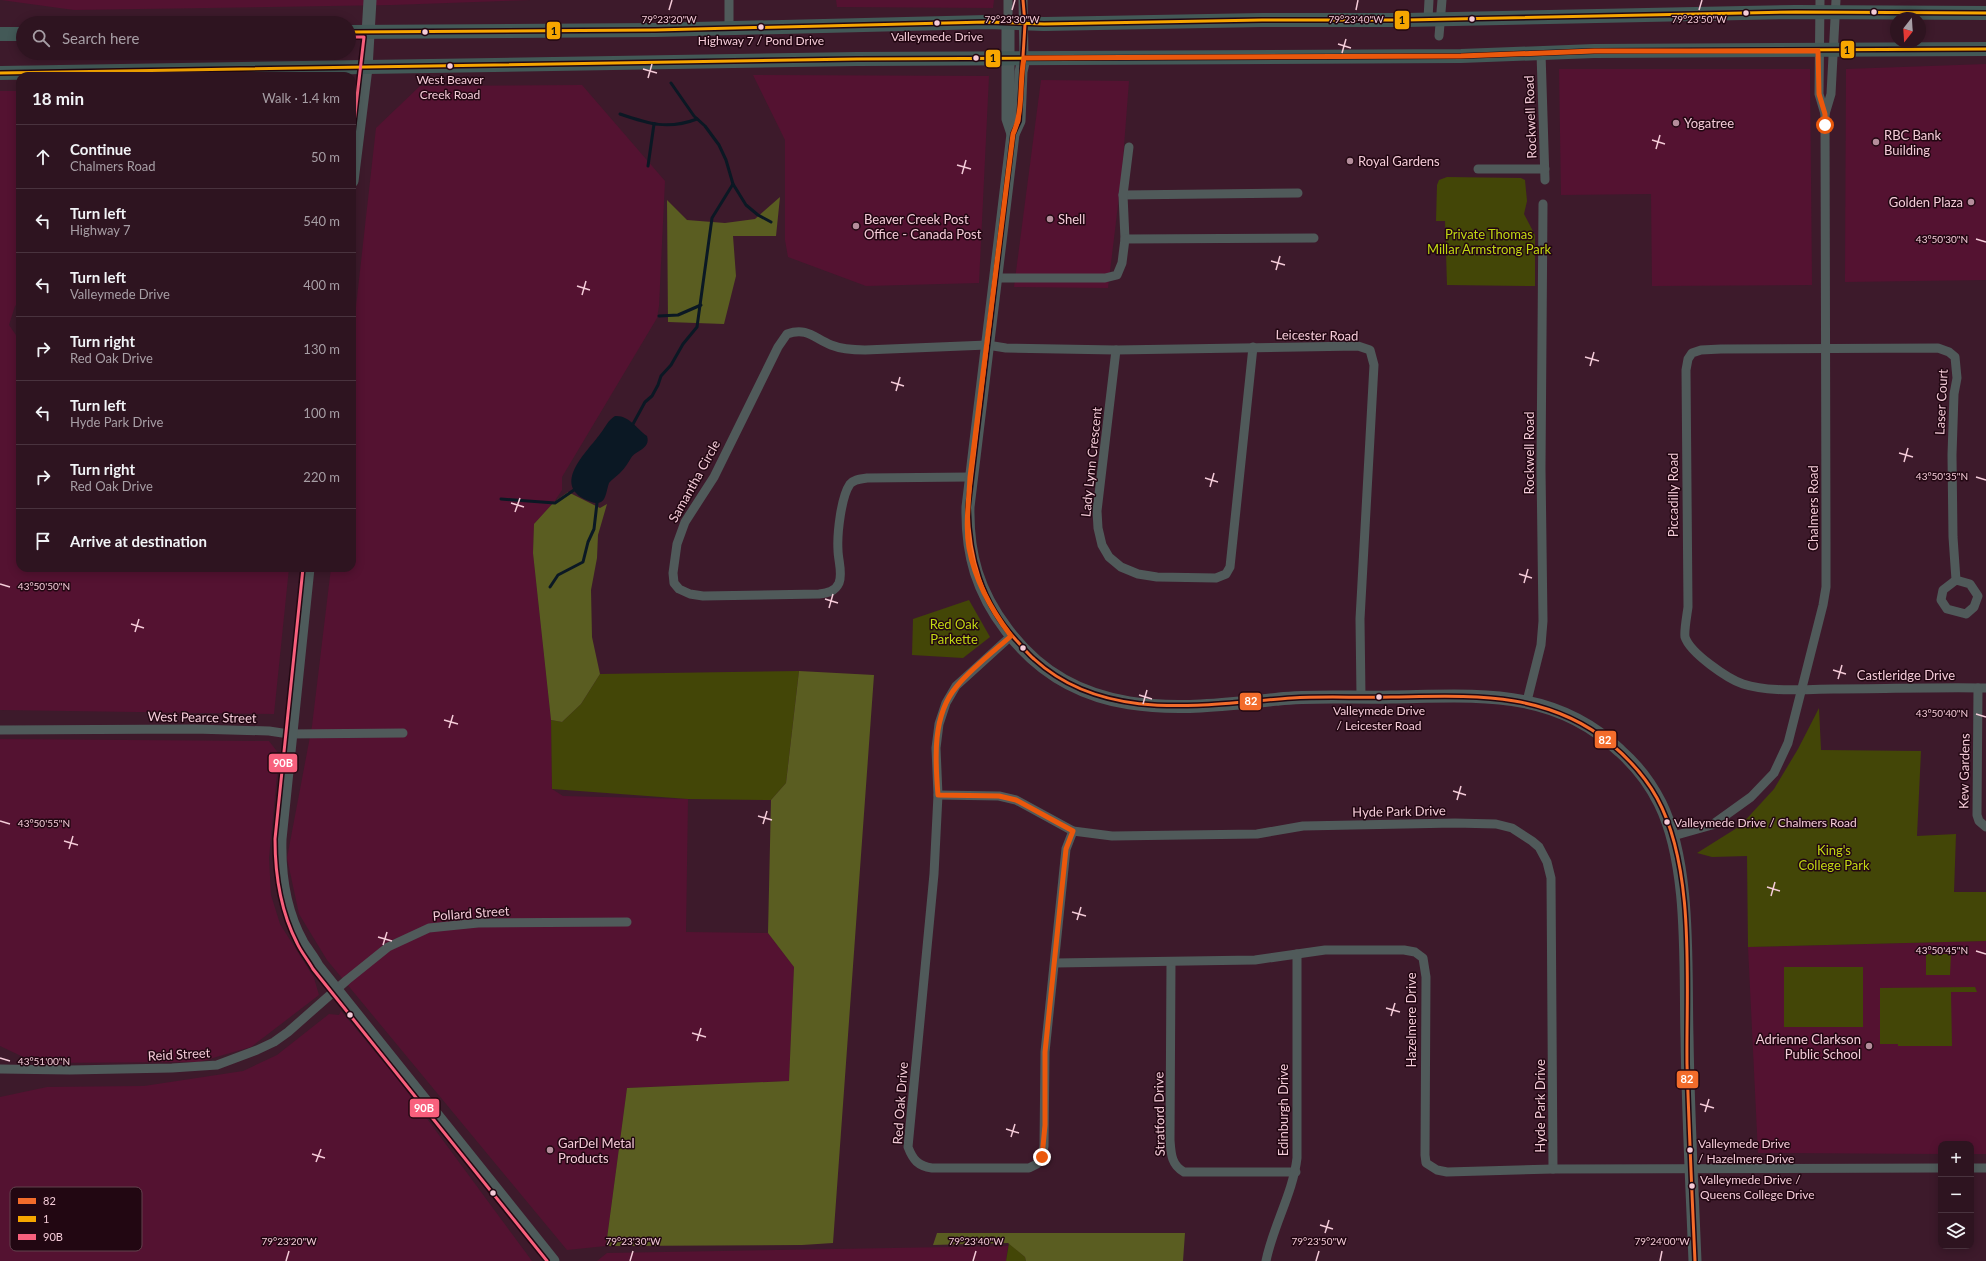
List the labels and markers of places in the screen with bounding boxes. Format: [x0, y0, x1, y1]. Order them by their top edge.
unlabelled marker [1869, 7, 1879, 17]
unlabelled marker [1741, 8, 1751, 18]
unlabelled marker [1467, 14, 1477, 24]
marker: Valleymede Drive [932, 18, 942, 28]
marker: Highway 7 / Pond Drive [756, 22, 766, 32]
unlabelled marker [420, 27, 430, 37]
place label: Valleymede Drive [891, 29, 983, 44]
place label: Highway 7 / Pond Drive [698, 33, 824, 48]
unlabelled marker [971, 53, 981, 63]
marker: West Beaver Creek Road [445, 61, 455, 71]
place label: West Beaver Creek Road [416, 72, 484, 102]
place label: Yogatree [1684, 115, 1734, 131]
marker: Yogatree [1671, 118, 1681, 128]
place label: RBC Bank Building [1884, 127, 1942, 158]
marker: RBC Bank Building [1871, 137, 1881, 147]
place label: Royal Gardens [1358, 153, 1440, 169]
marker: Royal Gardens [1345, 156, 1355, 166]
place label: Golden Plaza [1889, 194, 1963, 210]
marker: Golden Plaza [1966, 197, 1976, 207]
place label: Beaver Creek Post Office - Canada Post [864, 211, 982, 242]
place label: Shell [1058, 211, 1085, 227]
marker: Shell [1045, 214, 1055, 224]
marker: Beaver Creek Post Office - Canada Post [851, 221, 861, 231]
unlabelled marker [1018, 643, 1028, 653]
marker: Valleymede Drive / Leicester Road [1374, 692, 1384, 702]
place label: Valleymede Drive / Leicester Road [1333, 703, 1425, 733]
place label: Valleymede Drive / Chalmers Road [1674, 815, 1857, 830]
marker: Valleymede Drive / Chalmers Road [1662, 817, 1672, 827]
unlabelled marker [345, 1010, 355, 1020]
place label: Adrienne Clarkson Public School [1756, 1031, 1861, 1062]
marker: Adrienne Clarkson Public School [1864, 1041, 1874, 1051]
place label: GarDel Metal Products [558, 1135, 634, 1166]
place label: Valleymede Drive / Hazelmere Drive [1698, 1136, 1794, 1166]
marker: GarDel Metal Products [545, 1145, 555, 1155]
marker: Valleymede Drive / Hazelmere Drive [1685, 1145, 1695, 1155]
place label: Valleymede Drive / Queens College Drive [1700, 1172, 1815, 1202]
marker: Valleymede Drive / Queens College Drive [1687, 1181, 1697, 1191]
unlabelled marker [488, 1188, 498, 1198]

